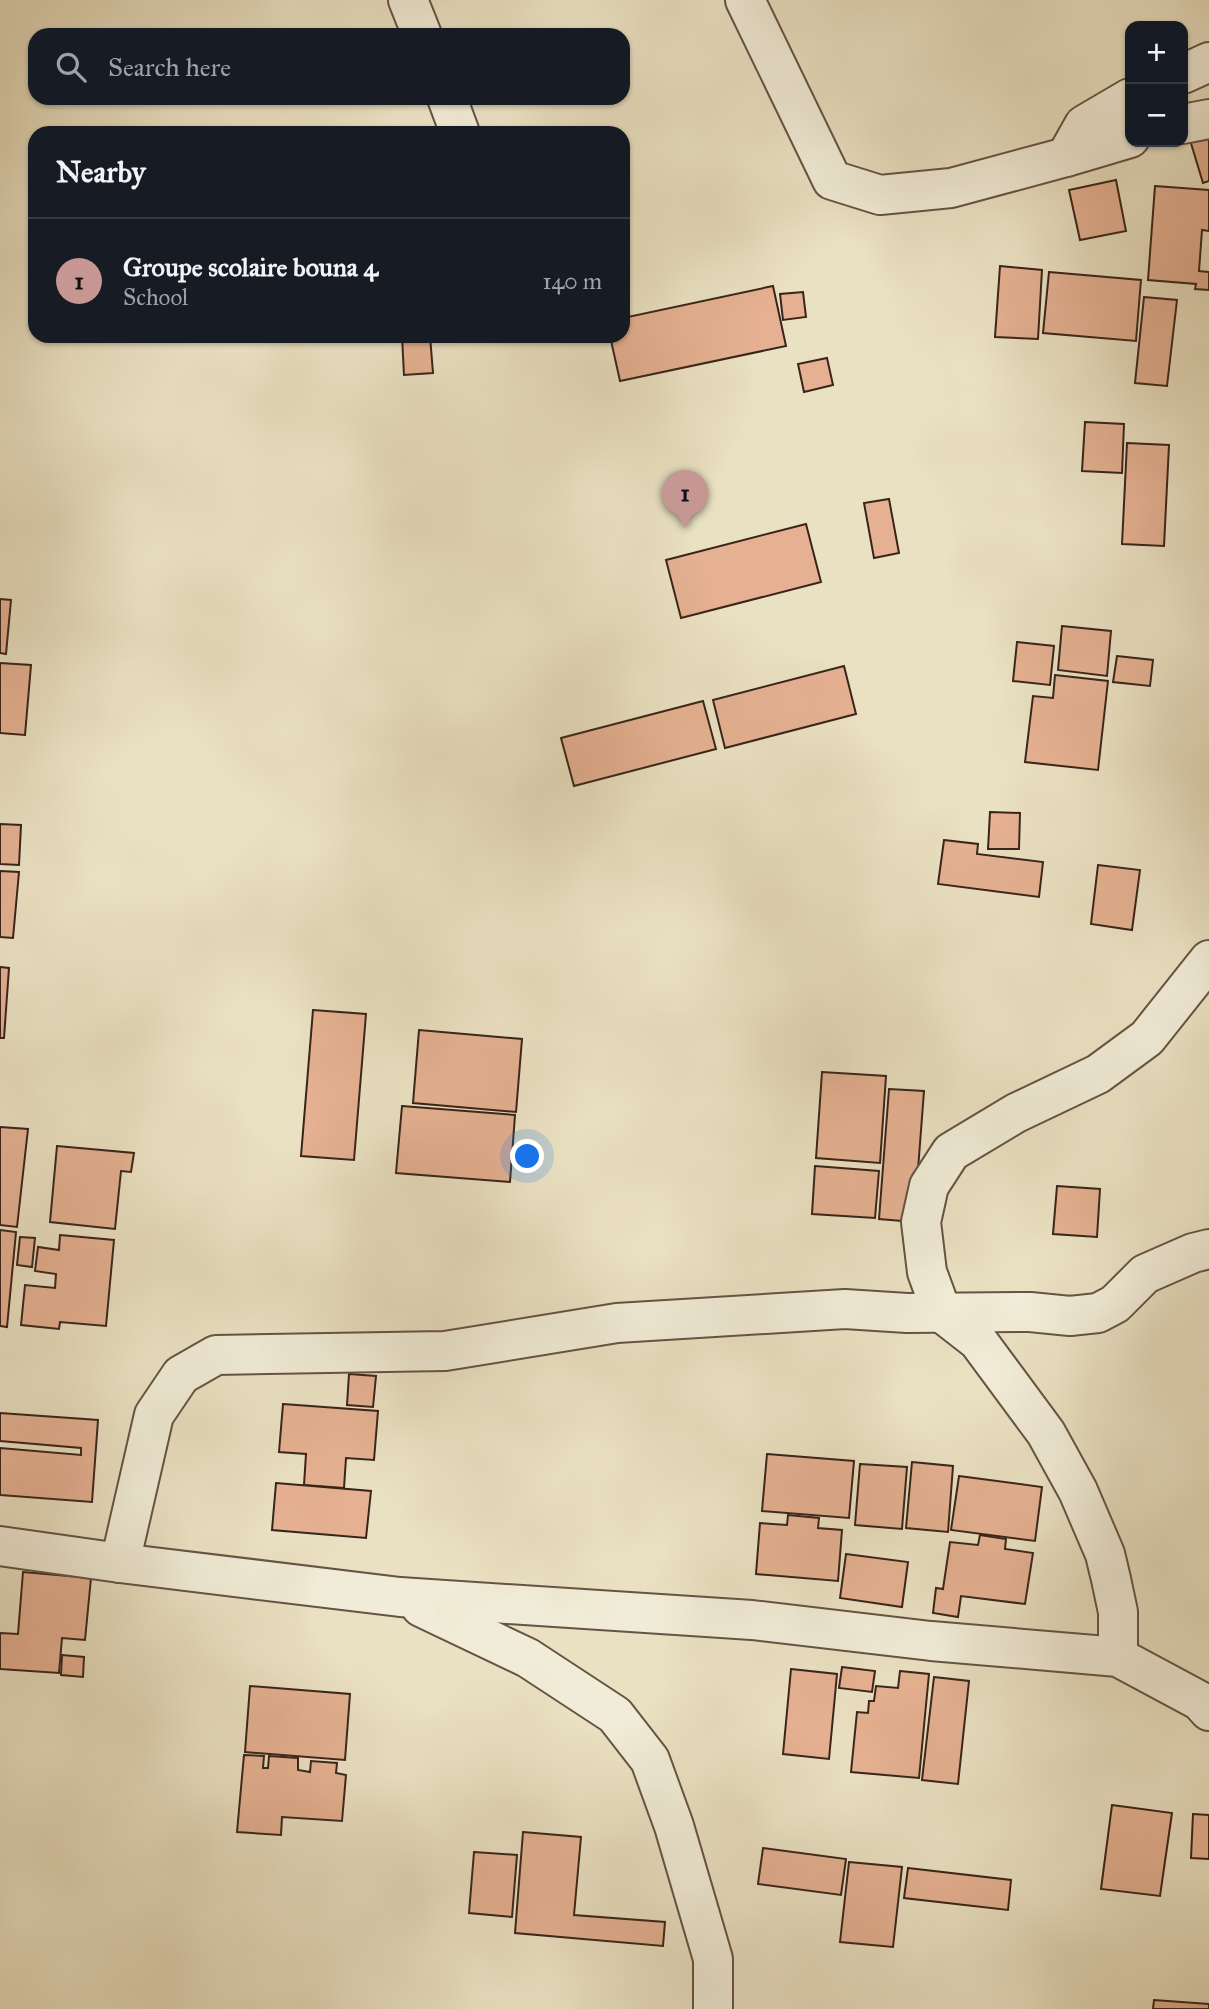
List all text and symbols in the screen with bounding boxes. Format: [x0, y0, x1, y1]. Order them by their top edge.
map controls [1125, 21, 1188, 147]
button: + [1125, 21, 1188, 84]
search box [28, 28, 630, 105]
icon: search [52, 48, 90, 86]
text: Search here [108, 51, 231, 83]
button: − [1125, 84, 1188, 147]
text: Nearby [56, 154, 146, 190]
text: Groupe scolaire bouna 4 [123, 251, 378, 283]
text: 1 [74, 267, 84, 295]
text: 140 m [542, 267, 602, 295]
text: School [123, 283, 188, 311]
pin: 1 [662, 470, 708, 528]
your location [510, 1139, 544, 1173]

